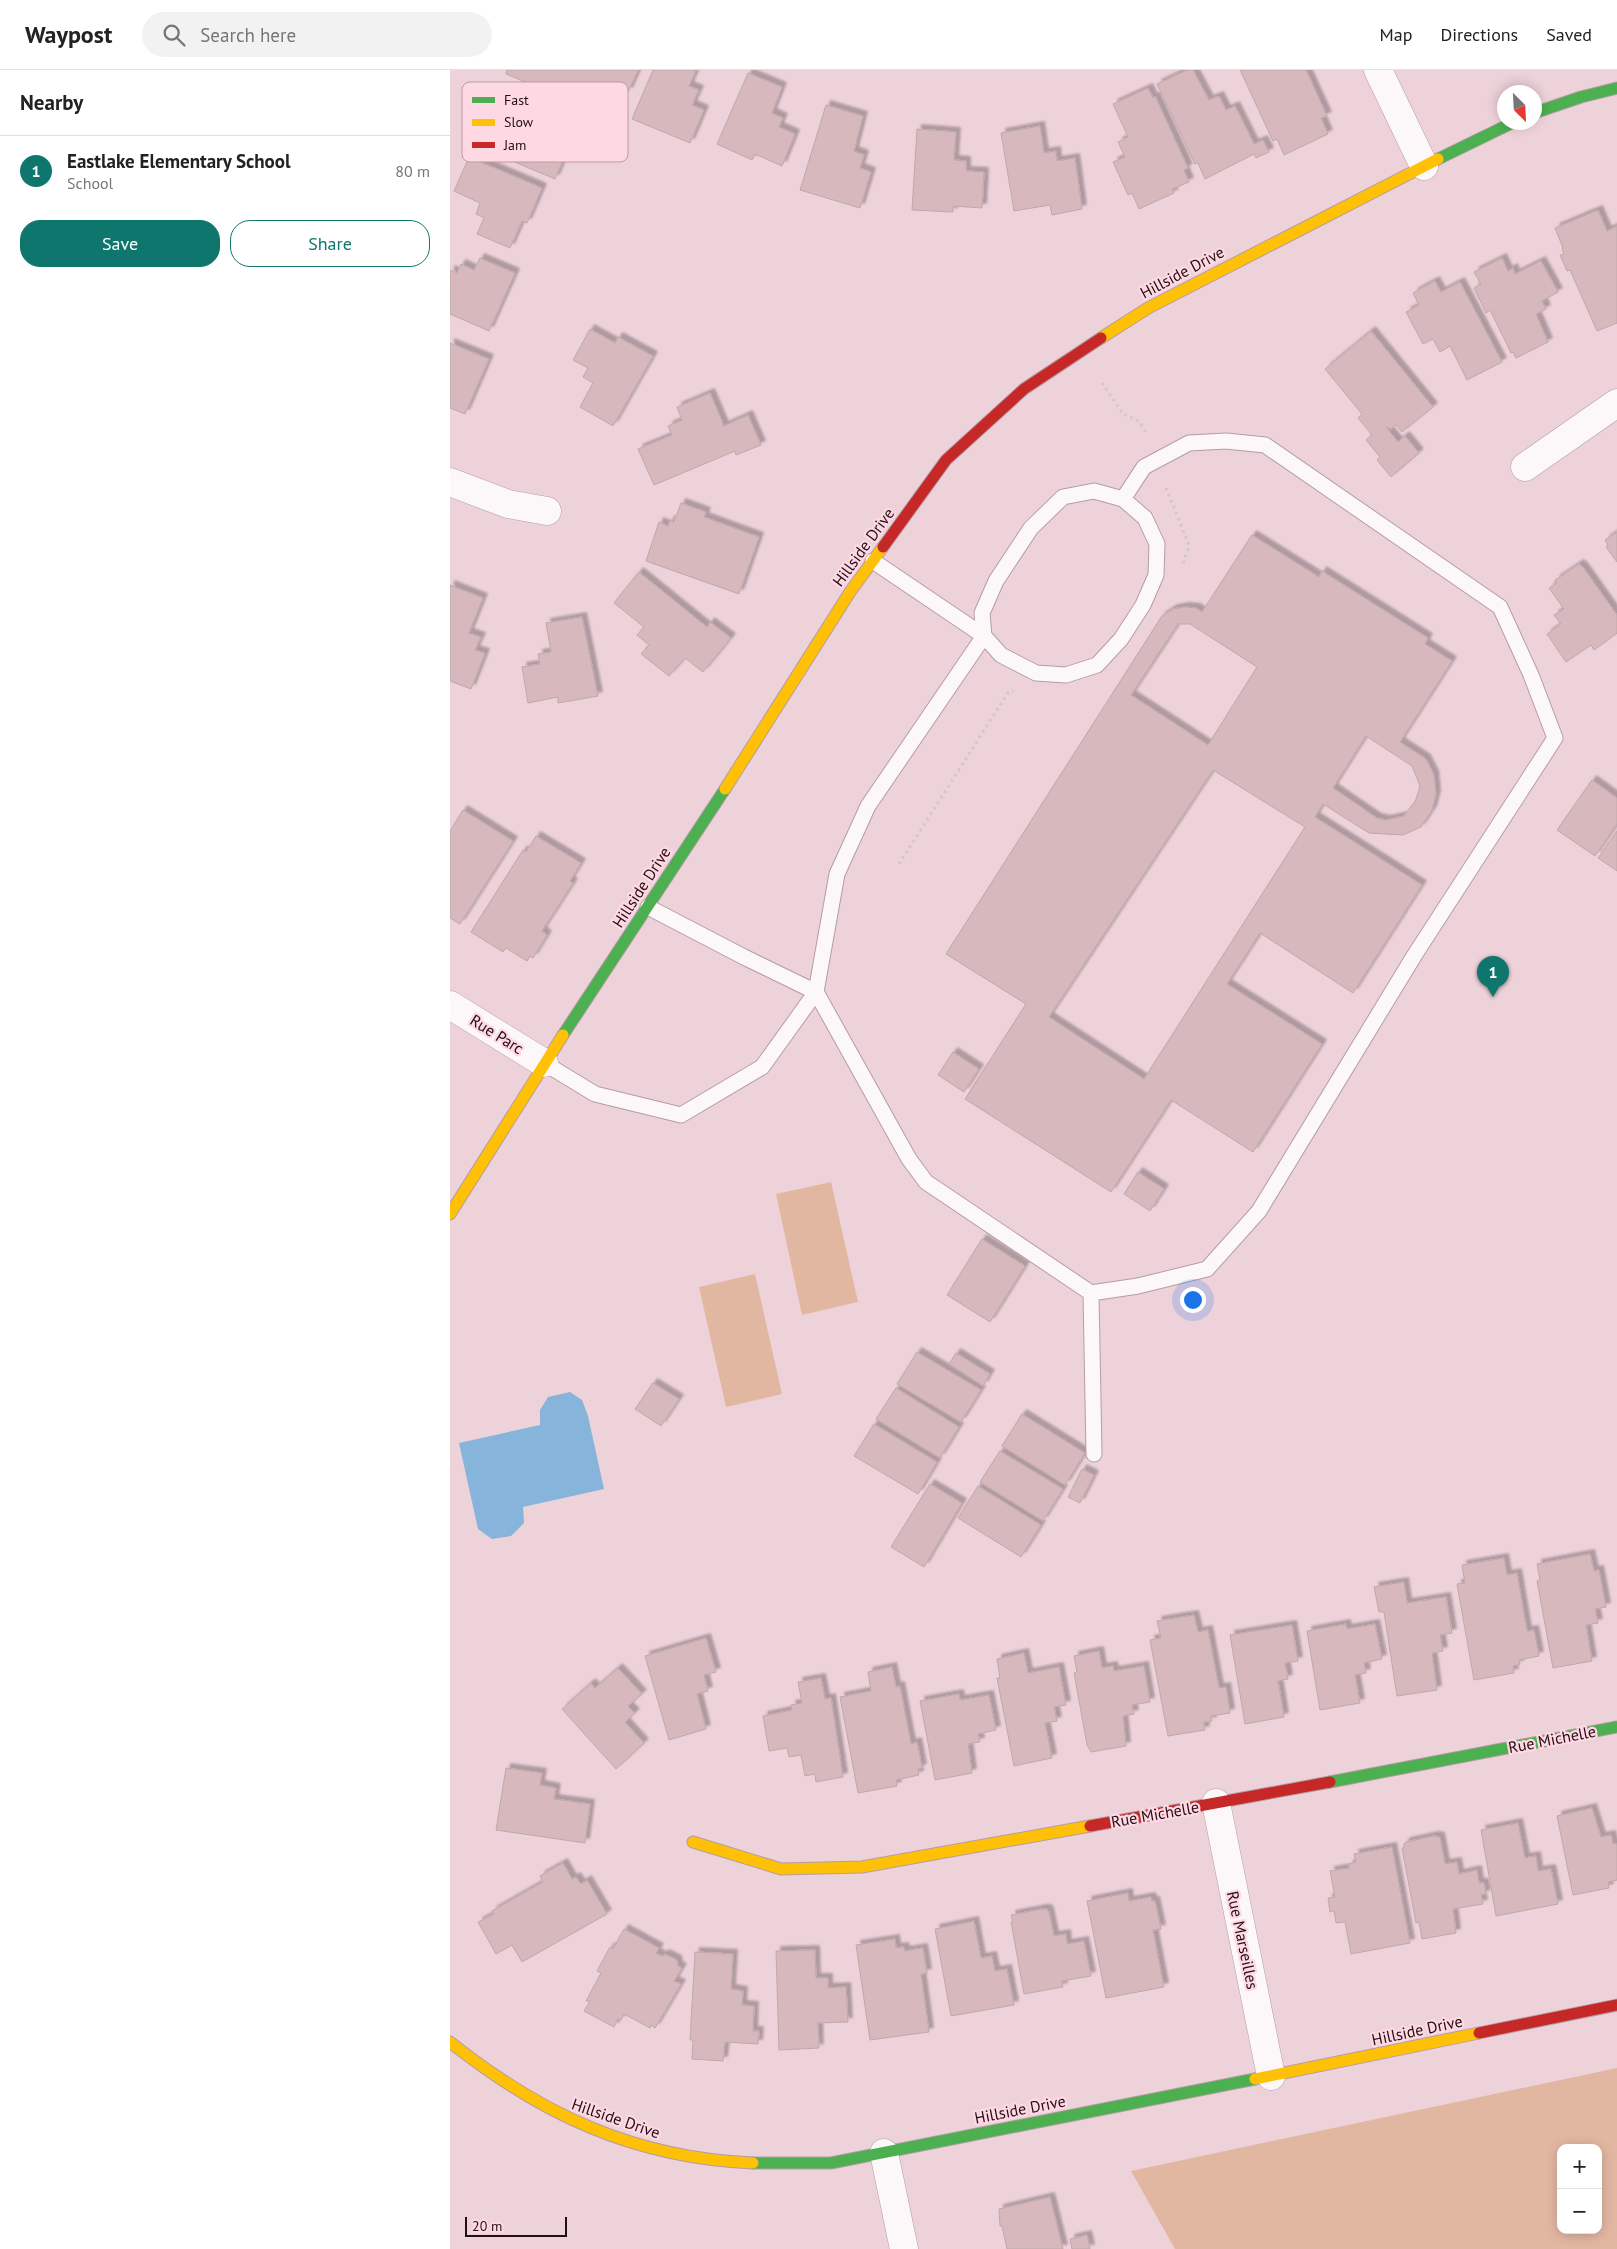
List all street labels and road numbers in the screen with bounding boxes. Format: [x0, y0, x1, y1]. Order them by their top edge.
street label: Hillside Drive [1137, 242, 1227, 302]
street label: Hillside Drive [828, 504, 898, 590]
street label: Hillside Drive [607, 843, 675, 931]
street label: Rue Parc [467, 1010, 527, 1058]
street label: Rue Michelle [1506, 1721, 1598, 1757]
street label: Rue Michelle [1109, 1796, 1201, 1832]
street label: Rue Marseilles [1223, 1889, 1263, 1991]
street label: Hillside Drive [1370, 2011, 1464, 2049]
street label: Hillside Drive [973, 2090, 1067, 2128]
street label: Hillside Drive [569, 2094, 663, 2142]

